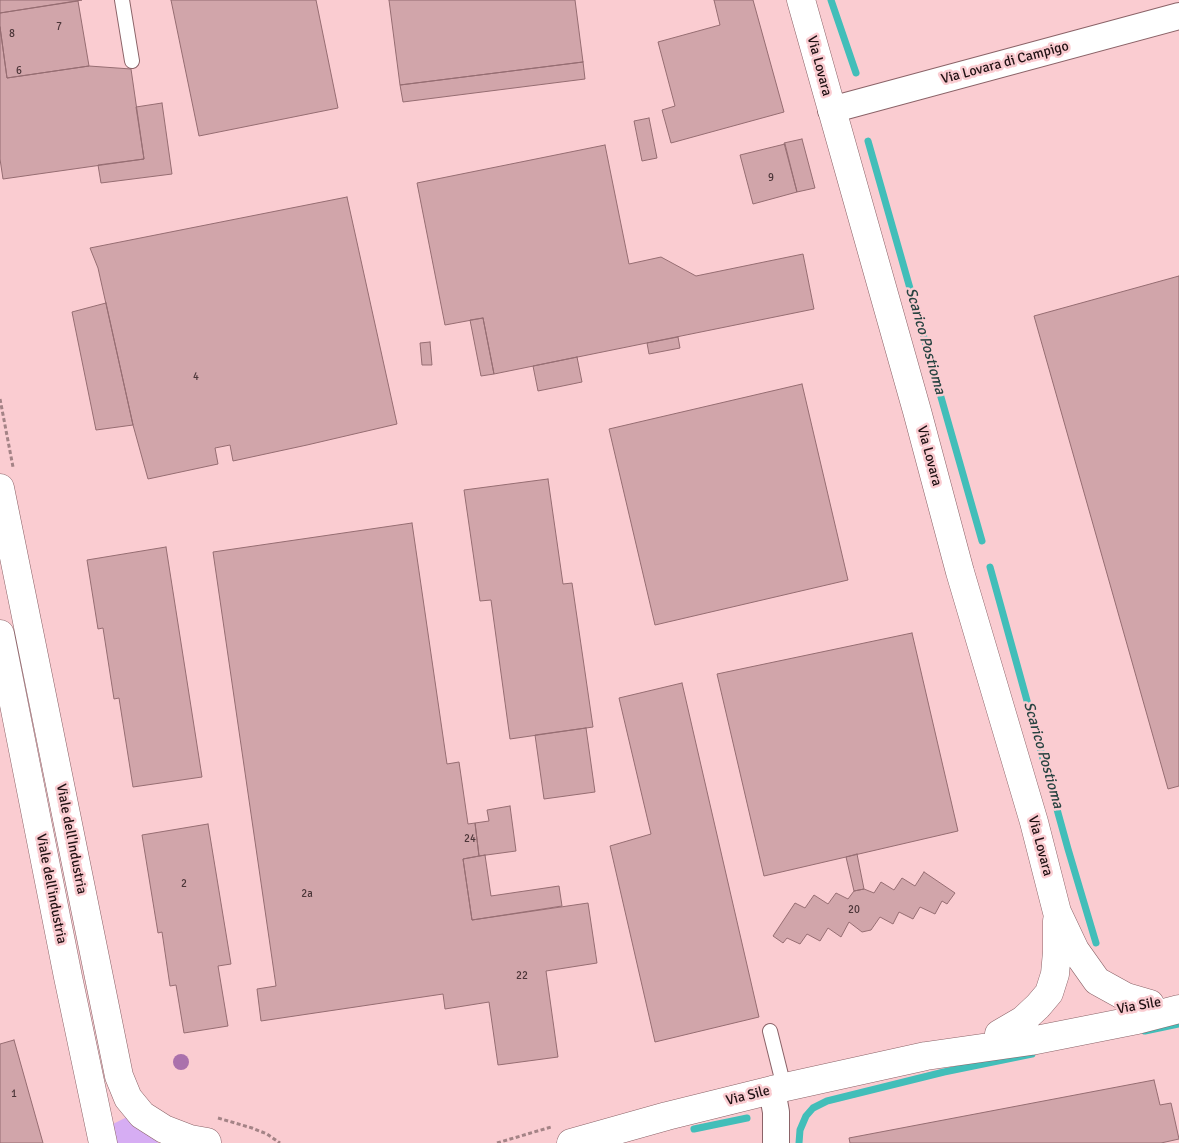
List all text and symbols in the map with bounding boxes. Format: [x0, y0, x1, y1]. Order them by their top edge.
house number: 7 [56, 20, 62, 34]
house number: 8 [9, 27, 15, 41]
street label: Via Lovara [803, 34, 835, 98]
street label: Via Lovara di Campigo [939, 38, 1071, 88]
house number: 6 [16, 64, 22, 78]
house number: 9 [768, 171, 774, 185]
water label: Scarico Postioma [901, 286, 949, 396]
house number: 4 [193, 370, 199, 384]
street label: Via Lovara [913, 424, 945, 488]
water label: Scarico Postioma [1019, 700, 1067, 810]
street label: Viale dell'Industria [52, 782, 90, 896]
street label: Via Lovara [1024, 814, 1056, 878]
house number: 24 [464, 832, 476, 846]
street label: Viale dell'industria [32, 833, 70, 945]
house number: 2 [181, 877, 187, 891]
house number: 2a [301, 887, 313, 901]
house number: 20 [848, 903, 860, 917]
house number: 22 [516, 969, 528, 983]
street label: Via Sile [1116, 994, 1162, 1018]
street label: Via Sile [724, 1082, 772, 1110]
house number: 1 [11, 1087, 17, 1101]

